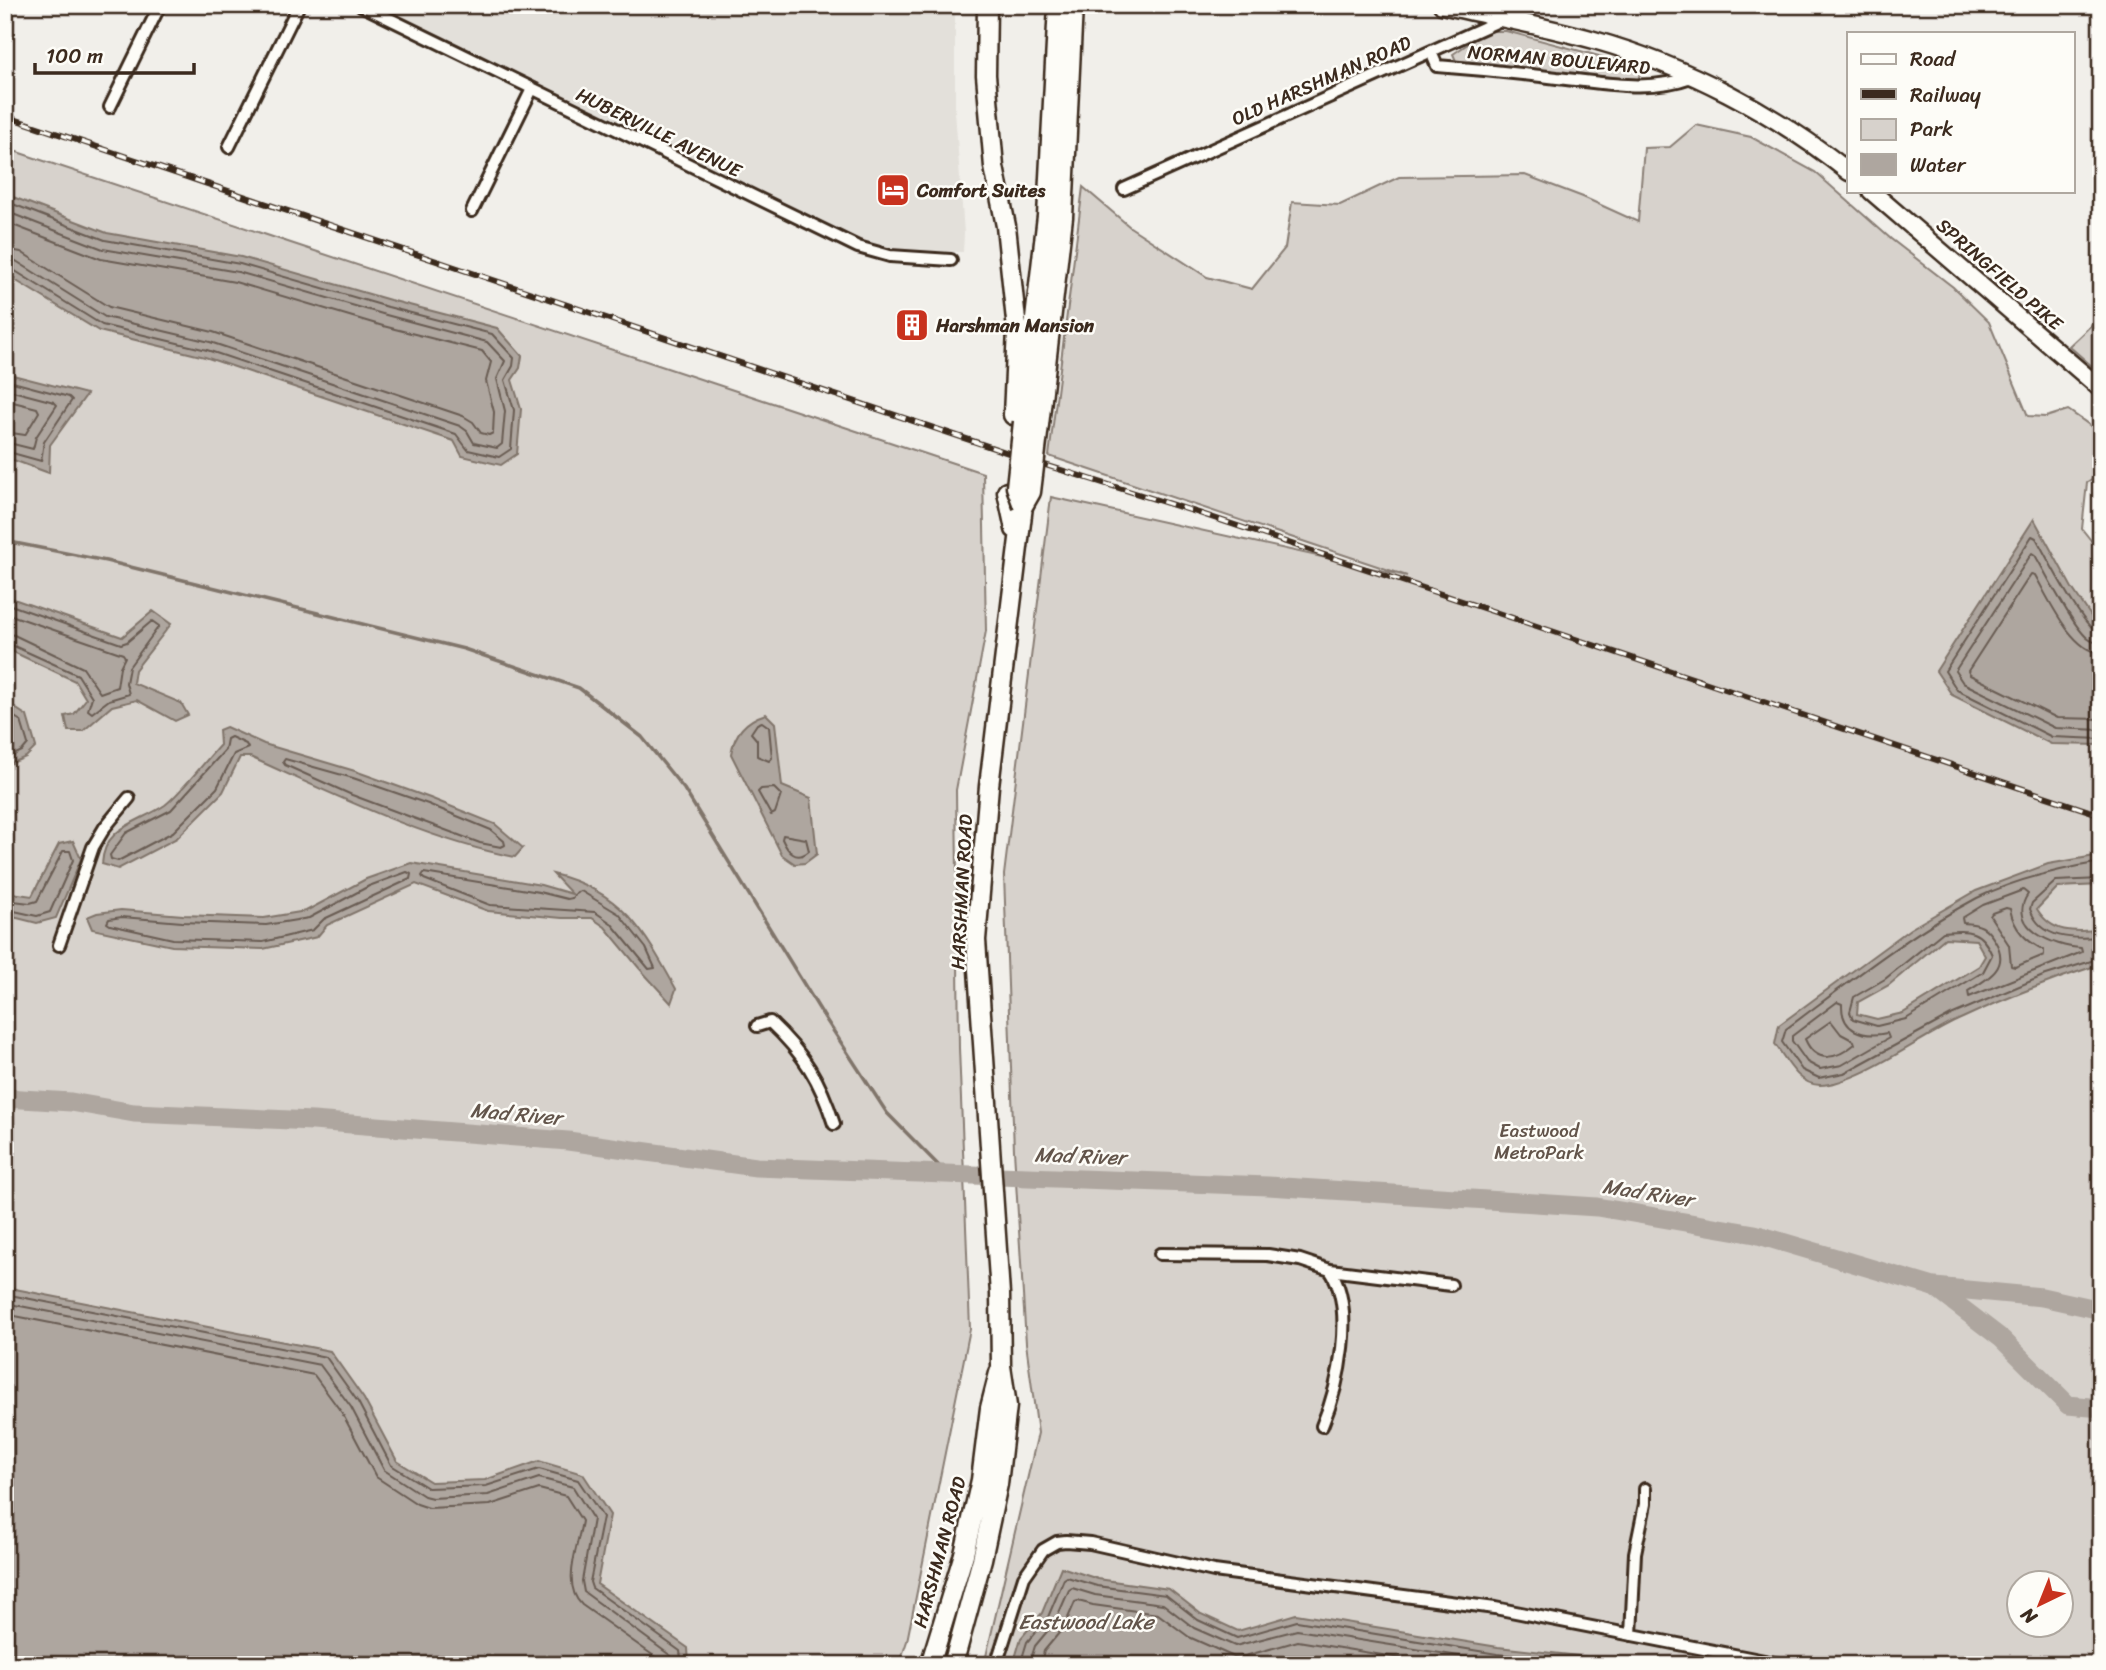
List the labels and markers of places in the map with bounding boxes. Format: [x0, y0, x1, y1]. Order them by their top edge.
hotel icon: Comfort Suites [874, 171, 912, 209]
place label: Comfort Suites [916, 174, 1046, 207]
building icon: Harshman Mansion [893, 306, 931, 344]
place label: Harshman Mansion [935, 309, 1095, 342]

